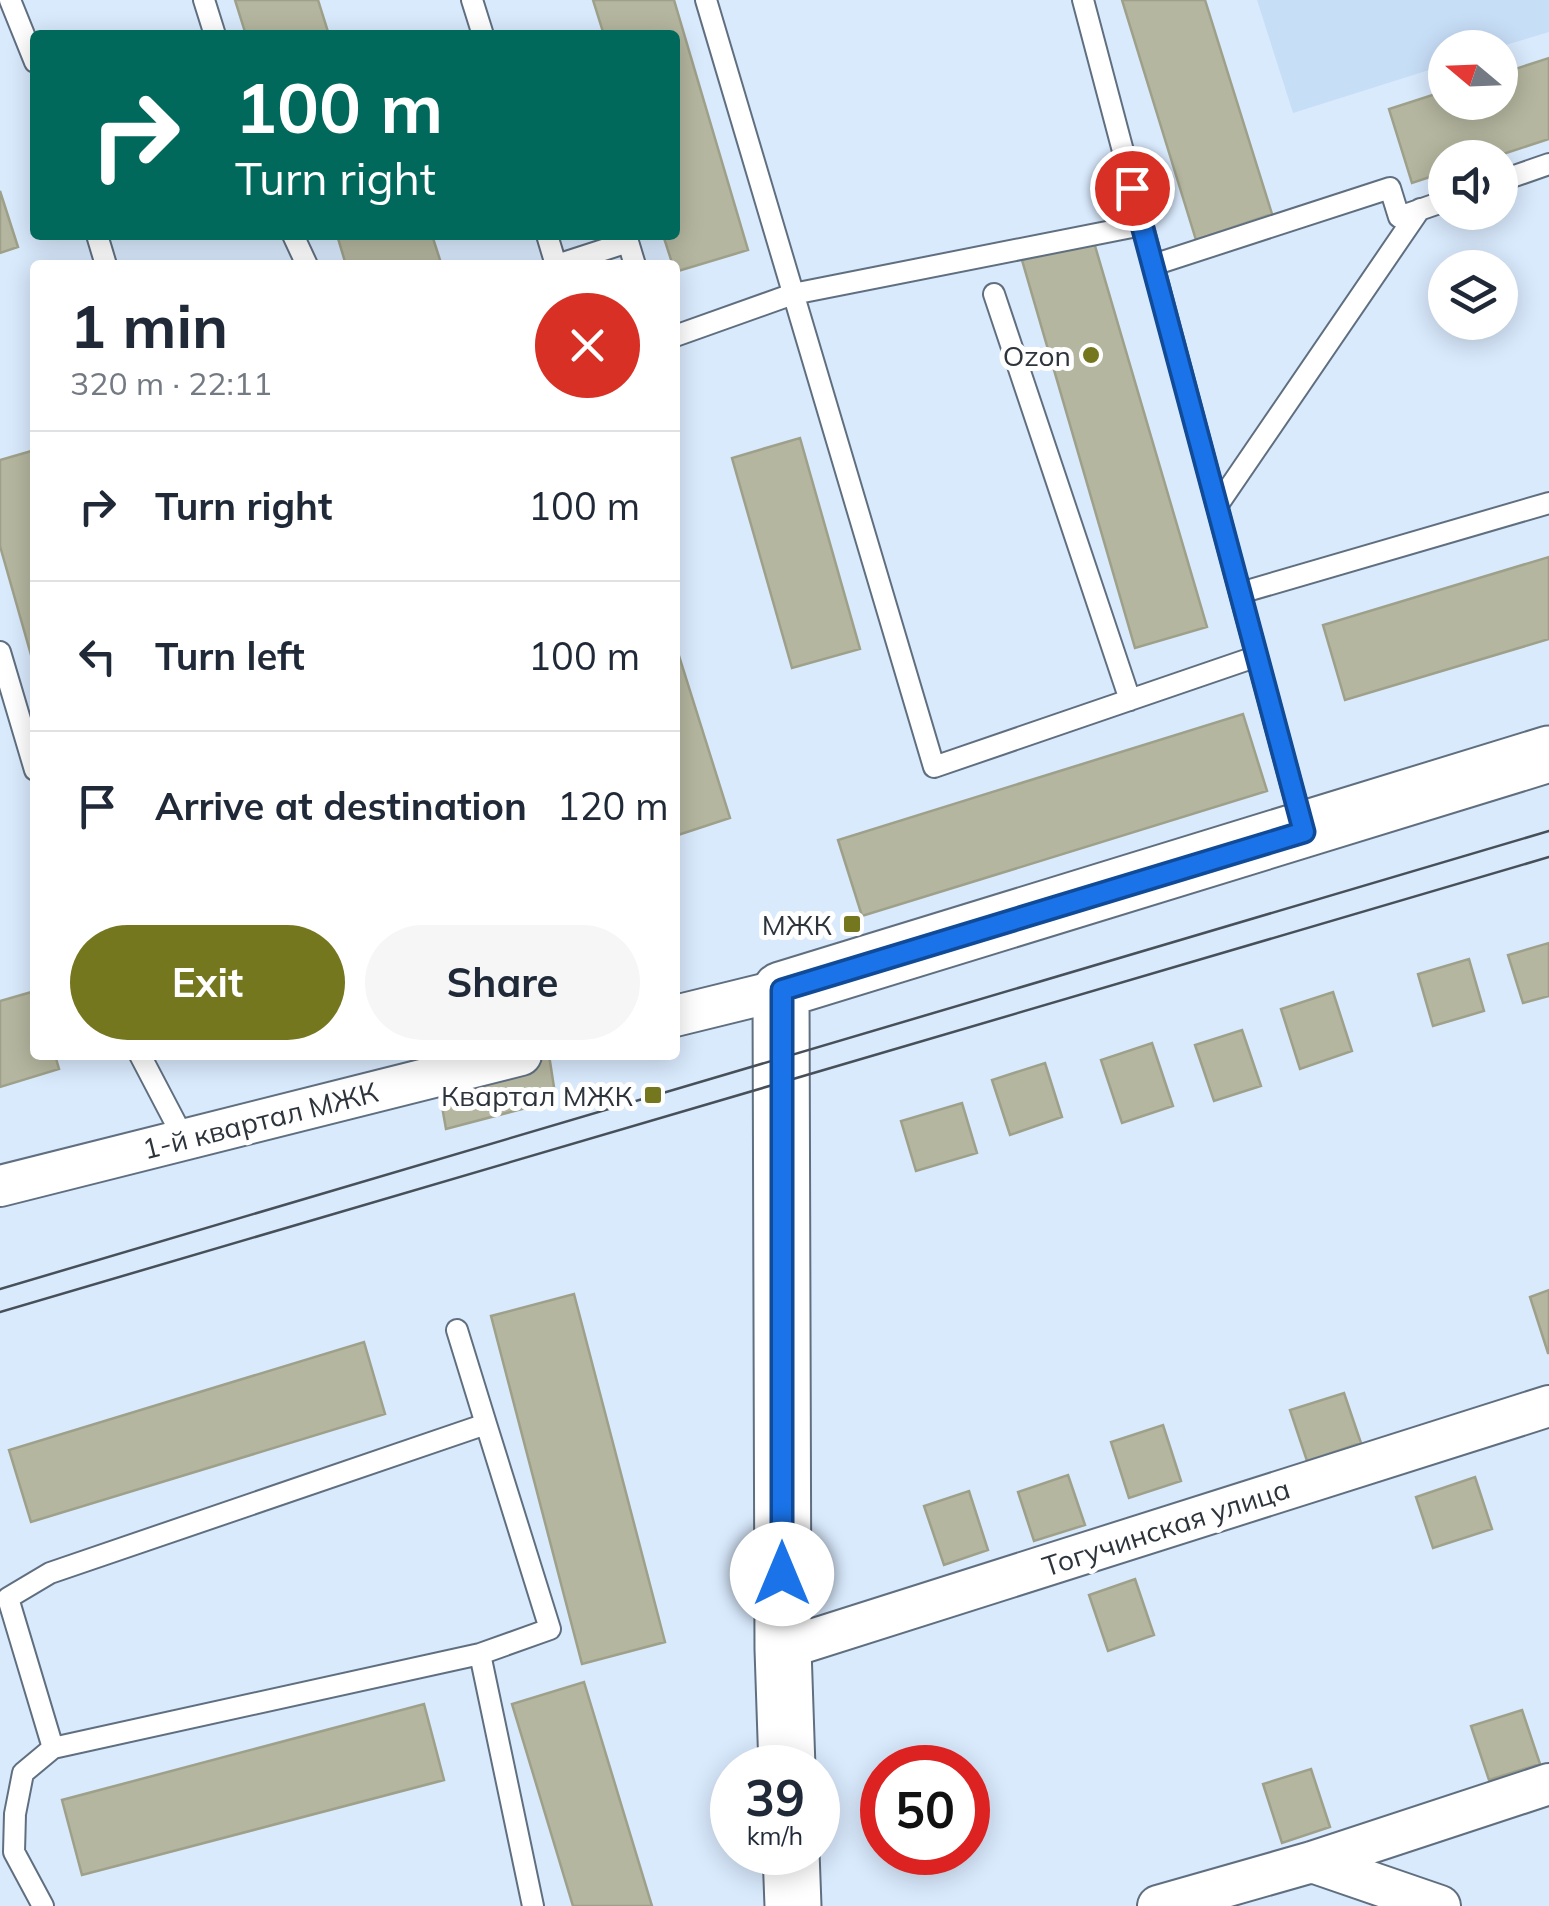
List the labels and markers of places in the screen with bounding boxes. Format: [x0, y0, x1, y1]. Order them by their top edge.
pin [1090, 146, 1175, 231]
place label: Ozon [1003, 338, 1071, 373]
marker: Ozon [1080, 344, 1102, 366]
place label: МЖК [762, 907, 833, 942]
marker: МЖК [841, 913, 863, 935]
place label: Квартал МЖК [441, 1078, 634, 1113]
marker: Квартал МЖК [642, 1084, 664, 1106]

